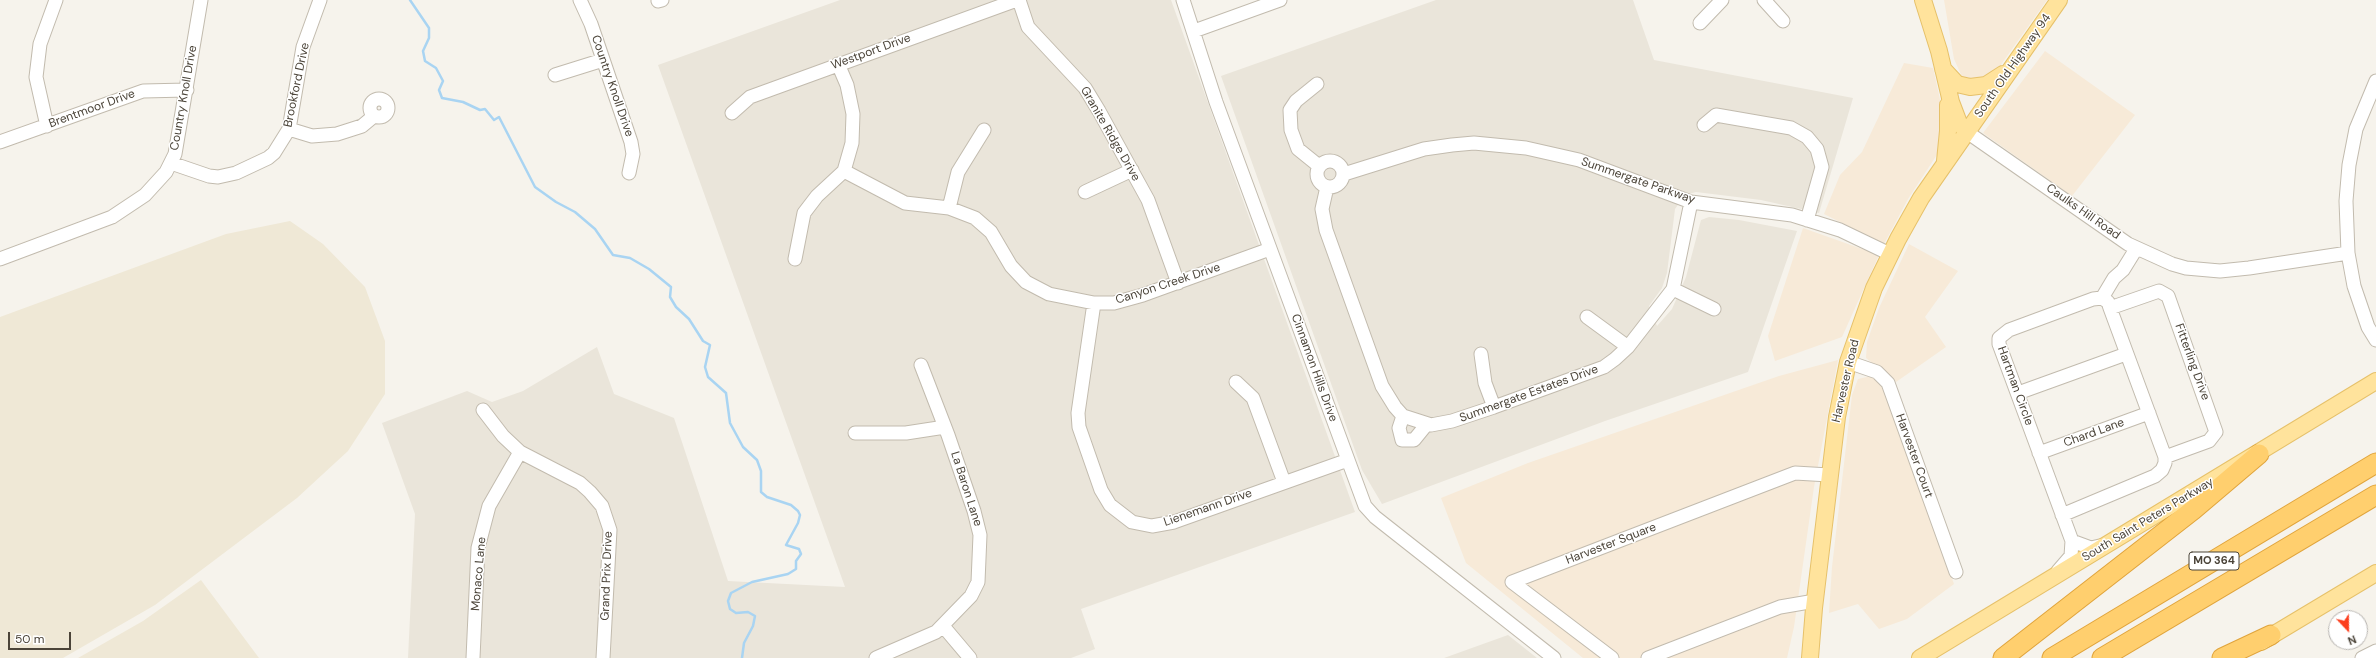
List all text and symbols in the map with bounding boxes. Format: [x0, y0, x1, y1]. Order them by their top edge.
street label: South Old Highway 94 [1972, 11, 2054, 121]
street label: Westport Drive [829, 31, 913, 73]
street label: Country Knoll Drive [588, 33, 636, 139]
street label: Brookford Drive [281, 41, 313, 129]
street label: Country Knoll Drive [168, 44, 200, 152]
street label: Granite Ridge Drive [1077, 84, 1143, 184]
street label: Brentmoor Drive [47, 87, 137, 131]
street label: Summergate Parkway [1579, 155, 1697, 207]
street label: Caulks Hill Road [2043, 181, 2123, 243]
street label: Canyon Creek Drive [1114, 260, 1222, 308]
street label: Cinnamon Hills Drive [1288, 312, 1340, 424]
street label: Fitterling Drive [2171, 322, 2213, 402]
street label: Harvester Road [1829, 338, 1863, 424]
street label: Hartman Circle [1994, 344, 2036, 428]
street label: Summergate Estates Drive [1458, 362, 1600, 426]
street label: Harvester Court [1892, 412, 1936, 500]
street label: Chard Lane [2062, 415, 2126, 451]
street label: La Baron Lane [947, 450, 985, 528]
street label: South Saint Peters Parkway [2080, 475, 2216, 565]
street label: Lienemann Drive [1162, 486, 1254, 530]
street label: Harvester Square [1564, 520, 1658, 568]
street label: Grand Prix Drive [598, 531, 616, 621]
street label: Monaco Lane [469, 536, 489, 612]
road number: MO 364 [2189, 552, 2239, 570]
north arrow [2328, 610, 2368, 650]
scale bar [10, 624, 73, 650]
text: 50 m [15, 631, 44, 647]
text: N [2346, 632, 2358, 648]

